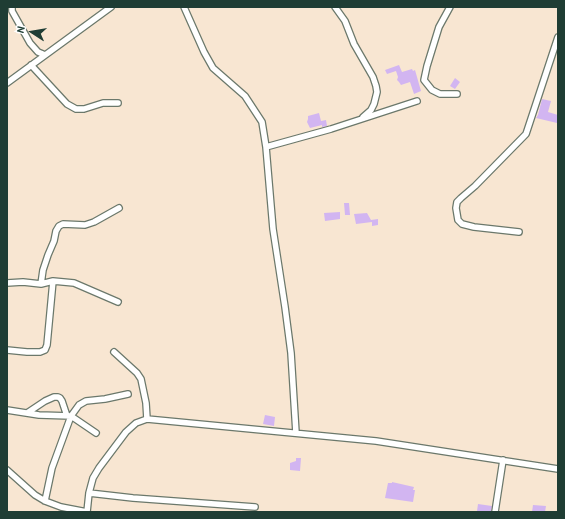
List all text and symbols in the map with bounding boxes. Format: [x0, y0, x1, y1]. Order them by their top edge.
north arrow [12, 12, 52, 52]
text: N [13, 25, 28, 34]

